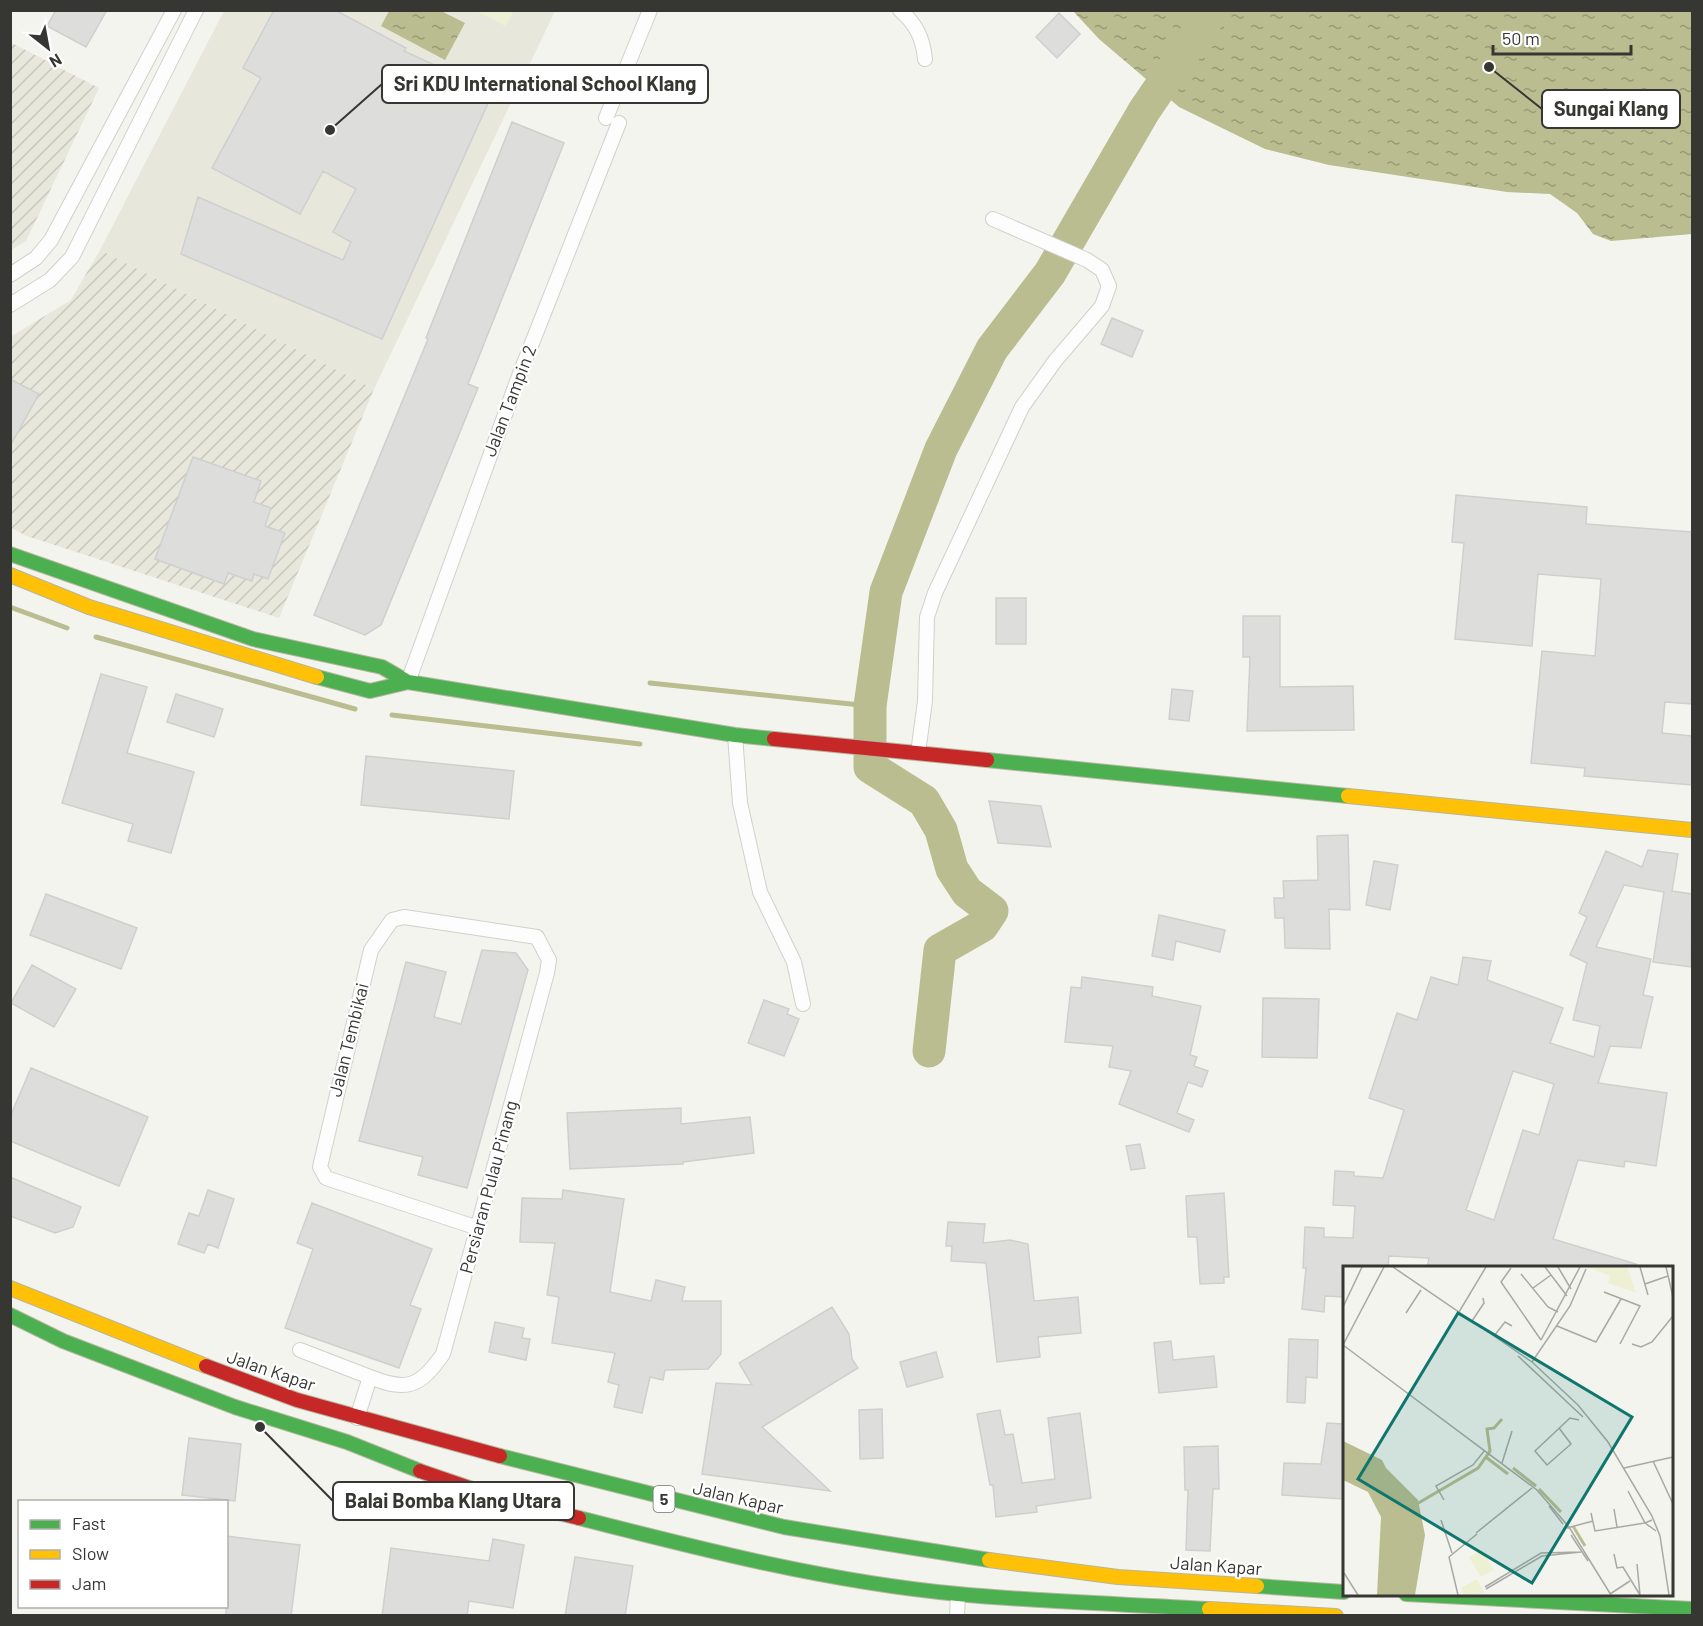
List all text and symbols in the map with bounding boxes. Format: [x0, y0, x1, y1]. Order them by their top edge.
north arrow [18, 18, 78, 78]
scale bar [1493, 18, 1631, 56]
text: 50 m [1502, 27, 1540, 49]
text: N [47, 50, 65, 72]
callout: Sri KDU International School Klang [382, 65, 708, 103]
text: Sri KDU International School Klang [394, 71, 696, 95]
callout: Sungai Klang [1542, 90, 1680, 128]
text: Sungai Klang [1554, 96, 1668, 120]
street label: Jalan Tampin 2 [478, 342, 540, 460]
street label: Jalan Tembikai [323, 980, 373, 1099]
street label: Persiaran Pulau Pinang [454, 1098, 522, 1276]
inset map [1343, 1266, 1673, 1596]
street label: Jalan Kapar [224, 1345, 319, 1396]
street label: Jalan Kapar [691, 1476, 786, 1518]
callout: Balai Bomba Klang Utara [333, 1482, 574, 1520]
road number: 5 [654, 1486, 674, 1512]
text: Balai Bomba Klang Utara [345, 1488, 561, 1512]
legend [18, 1500, 228, 1608]
text: Fast [72, 1512, 106, 1534]
text: Slow [72, 1542, 109, 1564]
street label: Jalan Kapar [1169, 1551, 1263, 1579]
text: Jam [72, 1572, 106, 1594]

